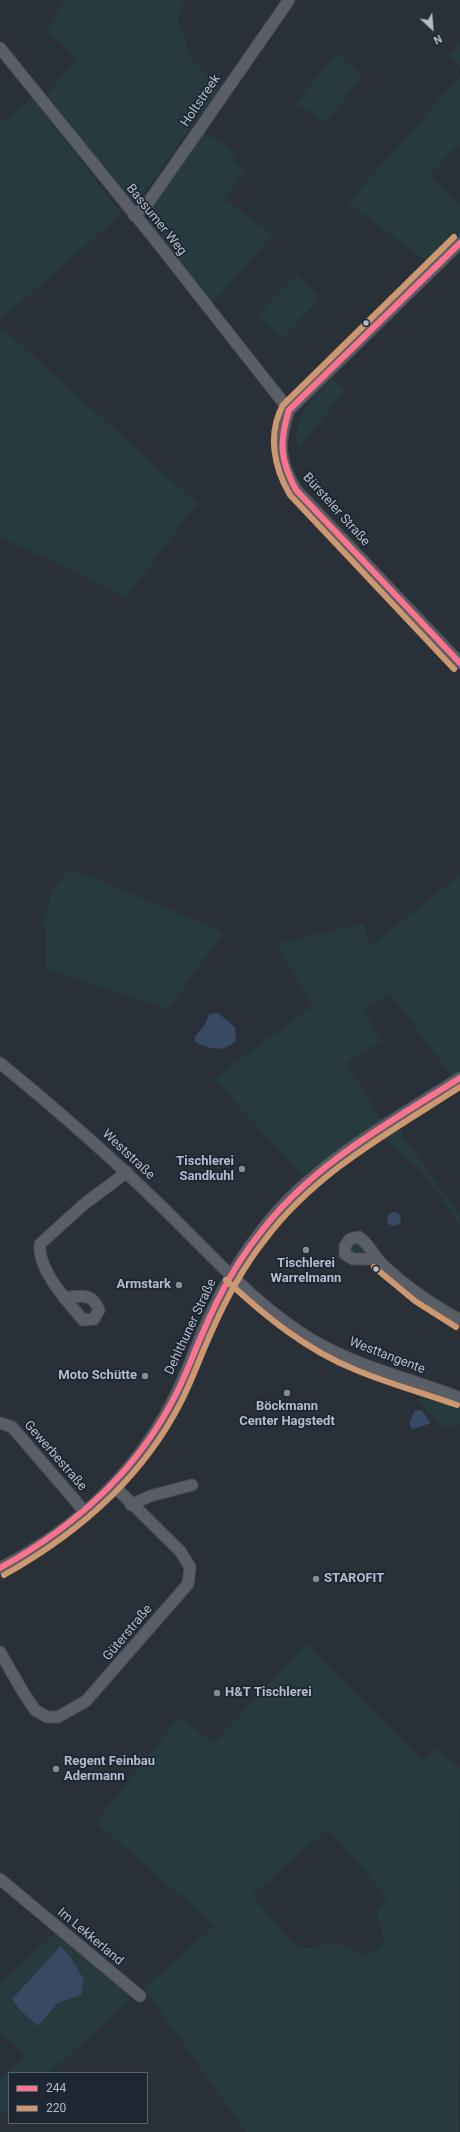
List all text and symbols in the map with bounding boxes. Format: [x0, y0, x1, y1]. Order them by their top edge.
north arrow [412, 8, 452, 48]
text: N [431, 32, 444, 47]
street label: Holtstreek [178, 72, 224, 130]
street label: Bassumer Weg [122, 181, 190, 259]
unlabelled marker [361, 318, 371, 328]
street label: Bürsteler Straße [299, 470, 373, 550]
street label: Weststraße [99, 1127, 157, 1183]
place label: Tischlerei Sandkuhl [176, 1154, 234, 1185]
marker: Tischlerei Sandkuhl [237, 1164, 247, 1174]
marker: Tischlerei Warrelmann [301, 1245, 311, 1255]
place label: Tischlerei Warrelmann [271, 1256, 341, 1287]
unlabelled marker [371, 1264, 381, 1274]
place label: Armstark [117, 1277, 171, 1293]
street label: Dehlthuner Straße [162, 1277, 220, 1377]
marker: Armstark [174, 1280, 184, 1290]
street label: Westtangente [347, 1334, 427, 1378]
place label: Moto Schütte [58, 1368, 137, 1384]
marker: Moto Schütte [140, 1371, 150, 1381]
marker: Böckmann Center Hagstedt [282, 1388, 292, 1398]
place label: Böckmann Center Hagstedt [239, 1399, 335, 1430]
street label: Gewerbestraße [20, 1418, 90, 1494]
place label: STAROFIT [324, 1571, 384, 1587]
marker: STAROFIT [311, 1574, 321, 1584]
street label: Güterstraße [100, 1602, 156, 1664]
place label: H&T Tischlerei [225, 1685, 312, 1701]
marker: H&T Tischlerei [212, 1688, 222, 1698]
place label: Regent Feinbau Adermann [64, 1754, 155, 1785]
marker: Regent Feinbau Adermann [51, 1764, 61, 1774]
street label: Im Lekkerland [54, 1905, 126, 1969]
legend [8, 2072, 148, 2124]
text: 244 [46, 2081, 66, 2095]
text: 220 [46, 2101, 66, 2115]

